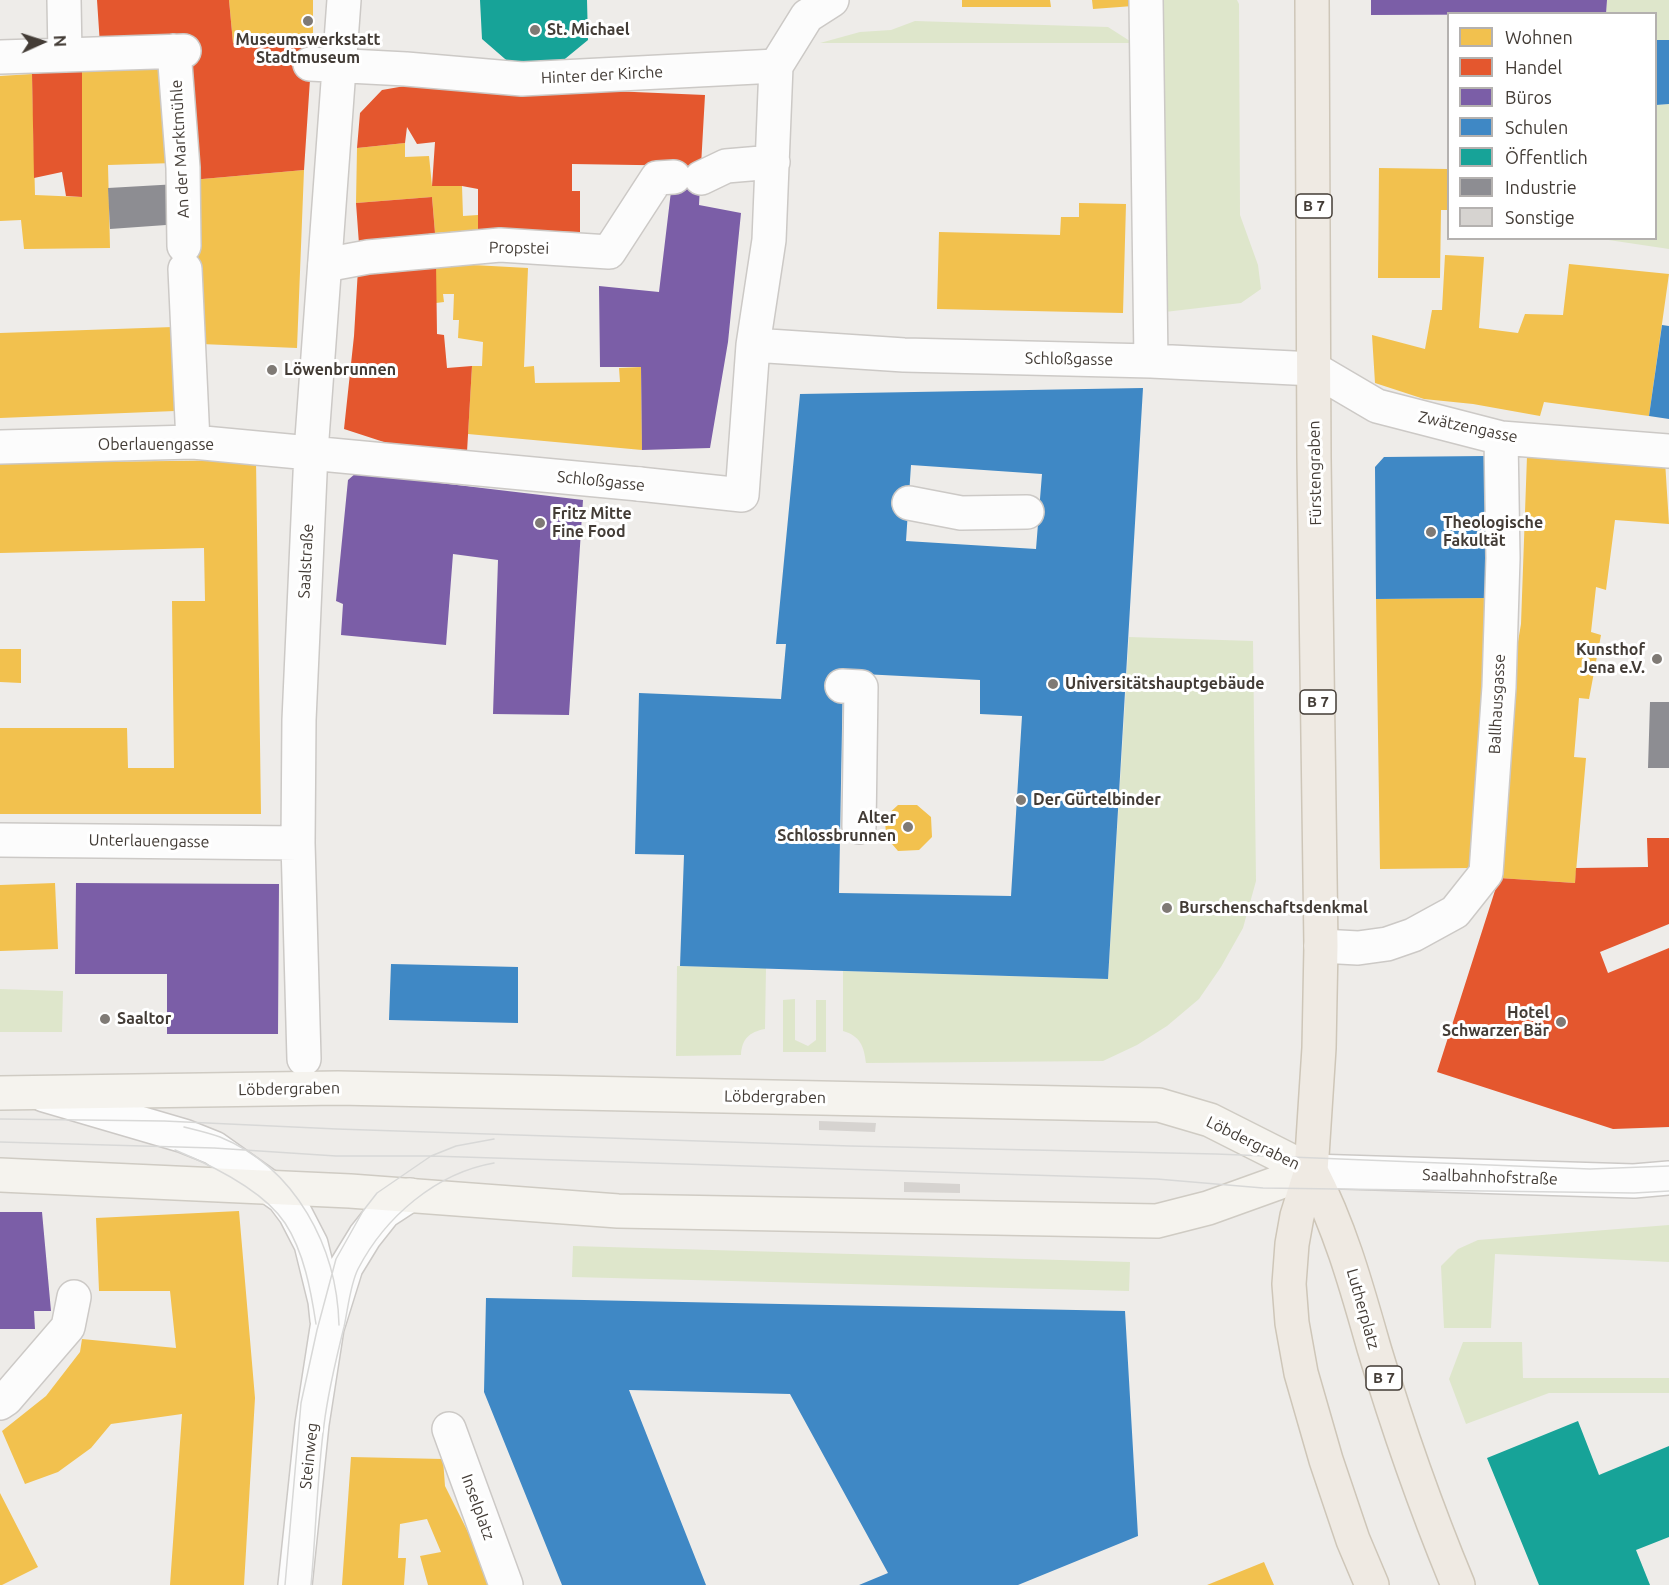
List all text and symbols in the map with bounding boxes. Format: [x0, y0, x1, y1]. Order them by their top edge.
north arrow [12, 12, 72, 72]
legend [1447, 12, 1657, 240]
marker: Museumswerkstatt Stadtmuseum [301, 14, 315, 28]
place label: St. Michael [547, 20, 630, 40]
marker: St. Michael [528, 23, 542, 37]
text: Wohnen [1505, 27, 1573, 47]
place label: Museumswerkstatt Stadtmuseum [236, 30, 380, 68]
text: N [51, 35, 69, 47]
text: Handel [1505, 57, 1562, 77]
street label: Hinter der Kirche [540, 62, 664, 88]
street label: An der Marktmühle [167, 79, 193, 219]
text: Büros [1505, 87, 1552, 107]
text: Schulen [1505, 117, 1568, 137]
text: Öffentlich [1505, 147, 1588, 167]
text: Industrie [1505, 177, 1577, 197]
road number: B 7 [1296, 194, 1332, 218]
text: Sonstige [1505, 207, 1575, 227]
street label: Propstei [489, 238, 549, 258]
street label: Schloßgasse [1025, 349, 1113, 369]
place label: Löwenbrunnen [284, 360, 396, 380]
marker: Löwenbrunnen [265, 363, 279, 377]
street label: Zwätzengasse [1417, 407, 1519, 447]
street label: Fürstengraben [1304, 420, 1326, 526]
street label: Oberlauengasse [98, 435, 214, 455]
street label: Schloßgasse [556, 467, 646, 495]
place label: Fritz Mitte Fine Food [552, 504, 632, 542]
place label: Theologische Fakultät [1443, 513, 1543, 551]
marker: Fritz Mitte Fine Food [533, 516, 547, 530]
street label: Saalstraße [294, 523, 318, 599]
marker: Theologische Fakultät [1424, 525, 1438, 539]
place label: Kunsthof Jena e.V. [1576, 640, 1645, 678]
marker: Kunsthof Jena e.V. [1650, 652, 1664, 666]
street label: Ballhausgasse [1485, 653, 1509, 755]
place label: Universitätshauptgebäude [1065, 674, 1264, 694]
marker: Universitätshauptgebäude [1046, 677, 1060, 691]
road number: B 7 [1300, 690, 1336, 714]
place label: Der Gürtelbinder [1033, 790, 1161, 810]
marker: Der Gürtelbinder [1014, 793, 1028, 807]
place label: Alter Schlossbrunnen [777, 808, 896, 846]
marker: Alter Schlossbrunnen [901, 820, 915, 834]
street label: Unterlauengasse [88, 830, 210, 852]
place label: Burschenschaftsdenkmal [1179, 898, 1368, 918]
marker: Burschenschaftsdenkmal [1160, 901, 1174, 915]
place label: Hotel Schwarzer Bär [1442, 1003, 1549, 1041]
place label: Saaltor [117, 1009, 171, 1029]
marker: Saaltor [98, 1012, 112, 1026]
marker: Hotel Schwarzer Bär [1554, 1015, 1568, 1029]
street label: Löbdergraben [238, 1079, 340, 1099]
street label: Löbdergraben [724, 1087, 826, 1107]
street label: Löbdergraben [1203, 1112, 1303, 1174]
street label: Saalbahnhofstraße [1422, 1165, 1558, 1189]
street label: Lutherplatz [1342, 1266, 1384, 1352]
road number: B 7 [1366, 1366, 1402, 1390]
street label: Steinweg [296, 1422, 322, 1490]
street label: Inselplatz [457, 1471, 499, 1543]

